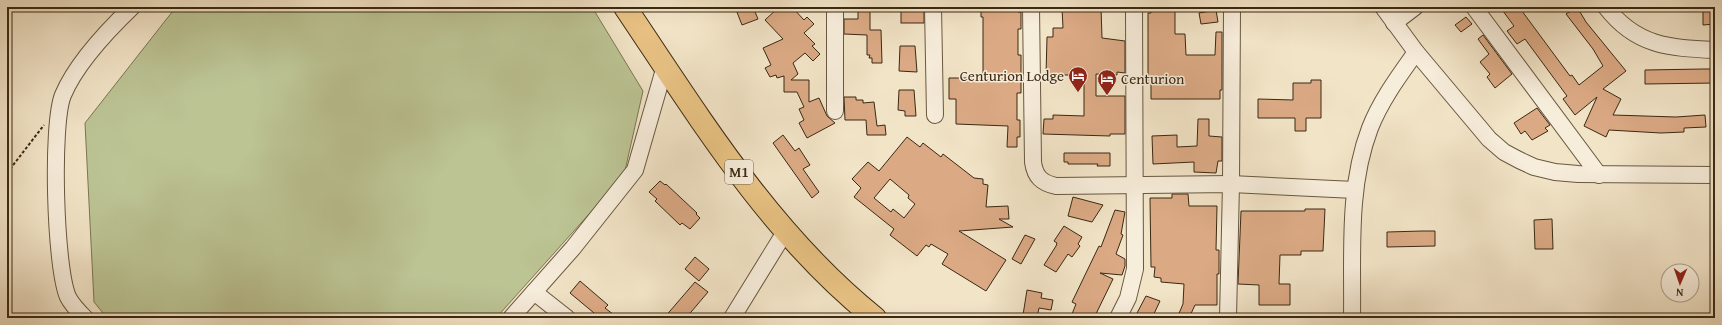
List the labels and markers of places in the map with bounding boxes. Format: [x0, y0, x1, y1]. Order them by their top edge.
place label: Centurion Lodge [960, 65, 1064, 86]
hotel icon: Centurion Lodge [1067, 65, 1089, 93]
hotel icon: Centurion [1096, 68, 1118, 96]
place label: Centurion [1121, 68, 1185, 89]

